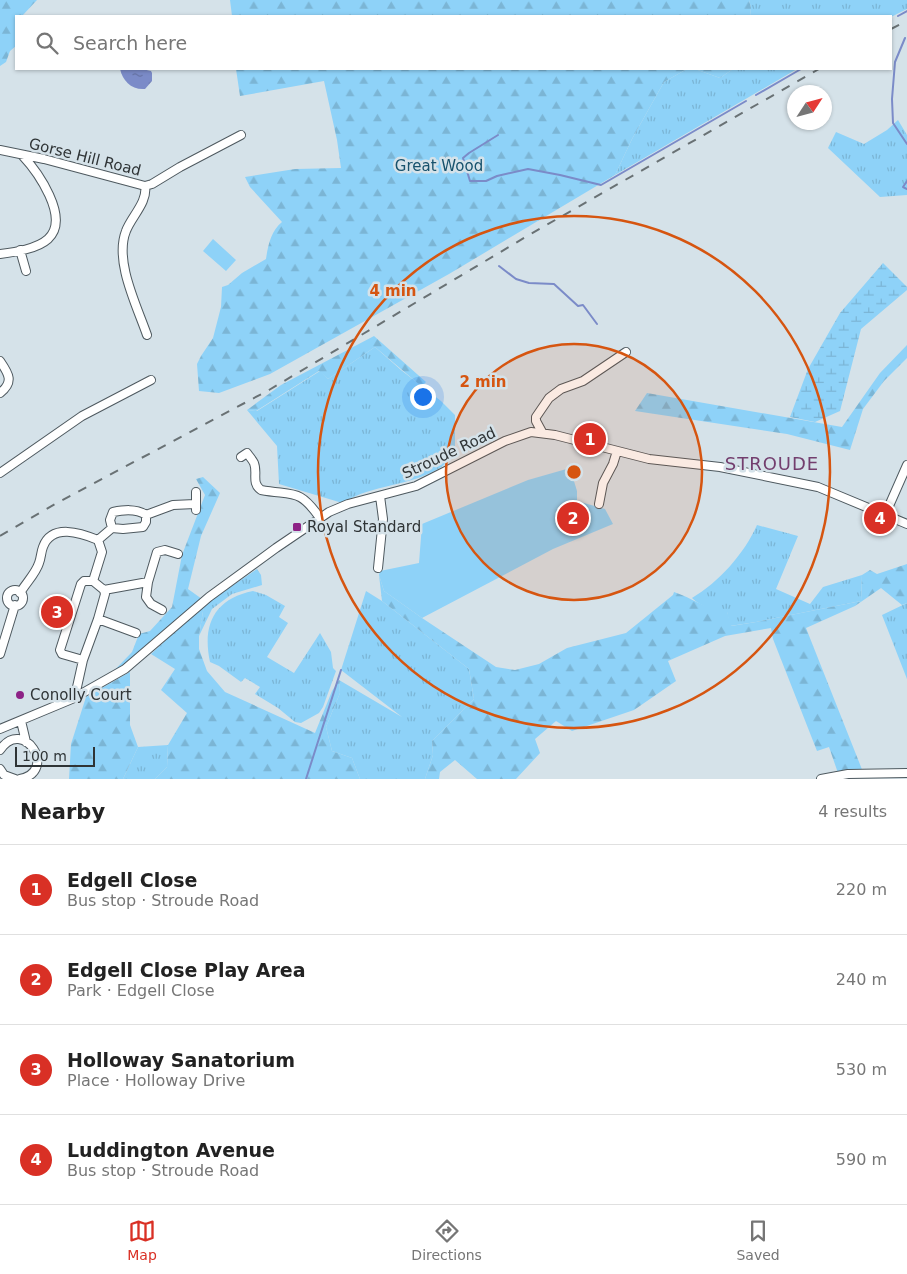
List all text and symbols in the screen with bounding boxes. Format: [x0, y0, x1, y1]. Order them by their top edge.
search box [15, 15, 892, 70]
icon: search [33, 29, 61, 57]
text: Search here [73, 32, 187, 54]
north arrow [787, 85, 832, 130]
street label: Gorse Hill Road [27, 134, 143, 180]
park label: Great Wood [395, 157, 483, 175]
text: 4 min [369, 282, 417, 300]
text: 2 min [459, 373, 507, 391]
your location [410, 384, 436, 410]
pin: 1 [574, 420, 606, 458]
street label: Stroude Road [399, 423, 499, 483]
district label: STROUDE [725, 453, 819, 474]
centre of rings [565, 463, 583, 481]
pin: 2 [557, 499, 589, 537]
pin: 4 [864, 499, 896, 537]
place label: Royal Standard [307, 518, 421, 536]
marker: Royal Standard [291, 521, 303, 533]
pin: 3 [41, 593, 73, 631]
place label: Conolly Court [30, 686, 132, 704]
marker: Conolly Court [14, 689, 26, 701]
scale bar [15, 744, 95, 767]
text: 100 m [22, 748, 67, 764]
text: Nearby [20, 800, 105, 824]
text: 4 results [818, 802, 887, 821]
text: Edgell Close [67, 869, 197, 891]
text: 1 [30, 880, 42, 899]
text: 220 m [836, 880, 887, 899]
text: Bus stop · Stroude Road [67, 891, 259, 910]
text: Edgell Close Play Area [67, 959, 305, 981]
text: 2 [30, 970, 42, 989]
text: 240 m [836, 970, 887, 989]
text: Park · Edgell Close [67, 981, 215, 1000]
text: Holloway Sanatorium [67, 1049, 295, 1071]
text: 3 [30, 1060, 42, 1079]
text: 530 m [836, 1060, 887, 1079]
text: Place · Holloway Drive [67, 1071, 245, 1090]
text: Luddington Avenue [67, 1139, 275, 1161]
text: 4 [30, 1150, 42, 1169]
text: 590 m [836, 1150, 887, 1169]
text: Bus stop · Stroude Road [67, 1161, 259, 1180]
tab: Map [127, 1217, 157, 1263]
tab: Directions [411, 1217, 482, 1263]
tab: Saved [736, 1217, 780, 1263]

